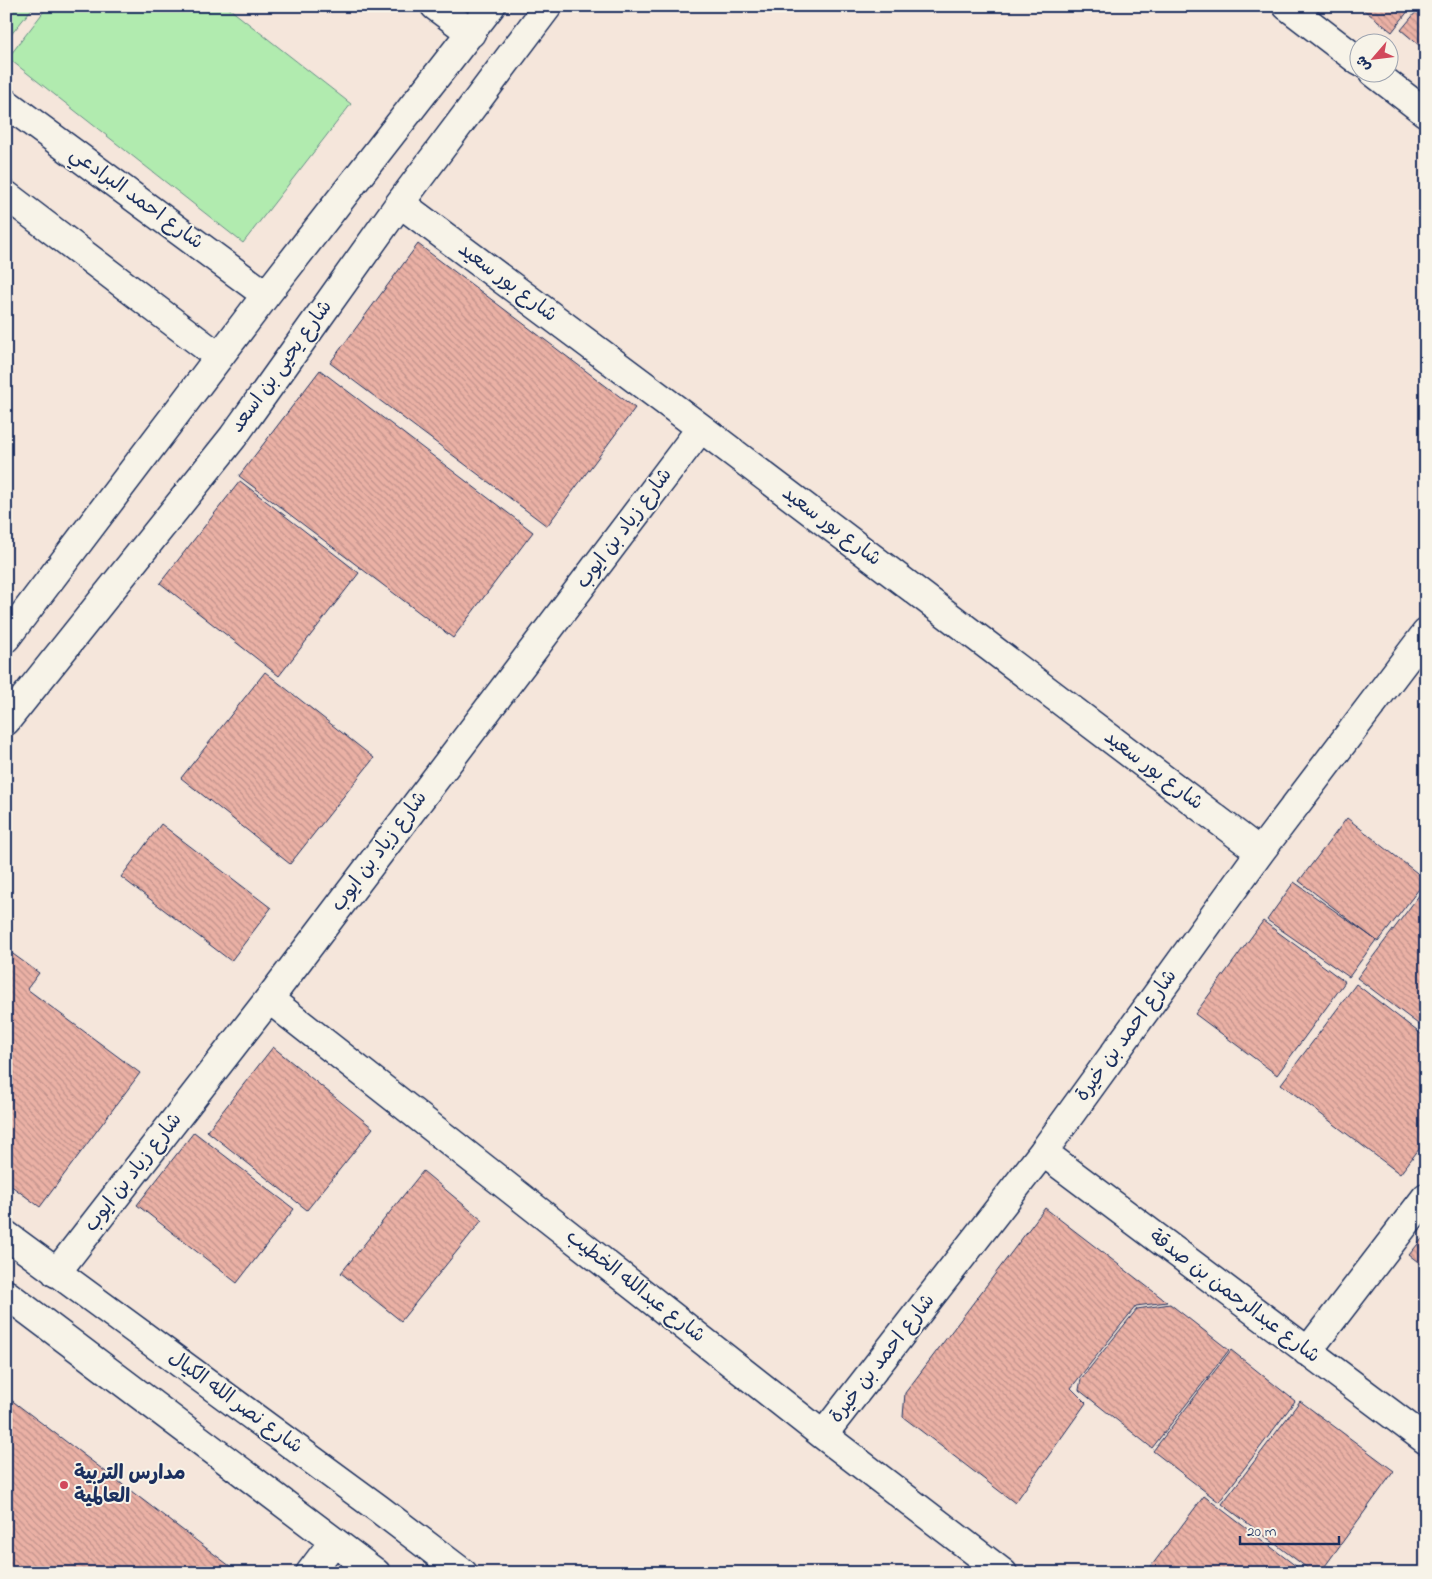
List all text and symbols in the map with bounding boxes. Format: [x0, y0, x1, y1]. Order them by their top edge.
north arrow [1350, 32, 1400, 82]
text: ش [1351, 52, 1377, 75]
street label: شارع احمد البرادعي [63, 141, 209, 258]
street label: شارع بور سعيد [451, 236, 563, 330]
street label: شارع يحيى بن اسعد [224, 294, 340, 440]
street label: شارع زياد بن ايوب [570, 463, 680, 595]
street label: شارع بور سعيد [775, 480, 887, 574]
street label: شارع بور سعيد [1097, 724, 1209, 818]
street label: شارع زياد بن ايوب [325, 786, 435, 918]
street label: شارع احمد بن خيرة [1069, 964, 1185, 1108]
street label: شارع زياد بن ايوب [78, 1107, 190, 1239]
street label: شارع عبدالله الخطيب [559, 1223, 711, 1351]
street label: شارع عبدالرحمن بن صدقة [1142, 1223, 1326, 1371]
street label: شارع احمد بن خيرة [823, 1288, 943, 1430]
street label: شارع نصر الله الكيال [162, 1344, 308, 1462]
place label: مدارس التربية العالمية [74, 1460, 186, 1512]
marker: مدارس التربية العالمية [58, 1479, 70, 1491]
scale bar [1240, 1514, 1338, 1546]
text: 20 m [1247, 1521, 1277, 1543]

